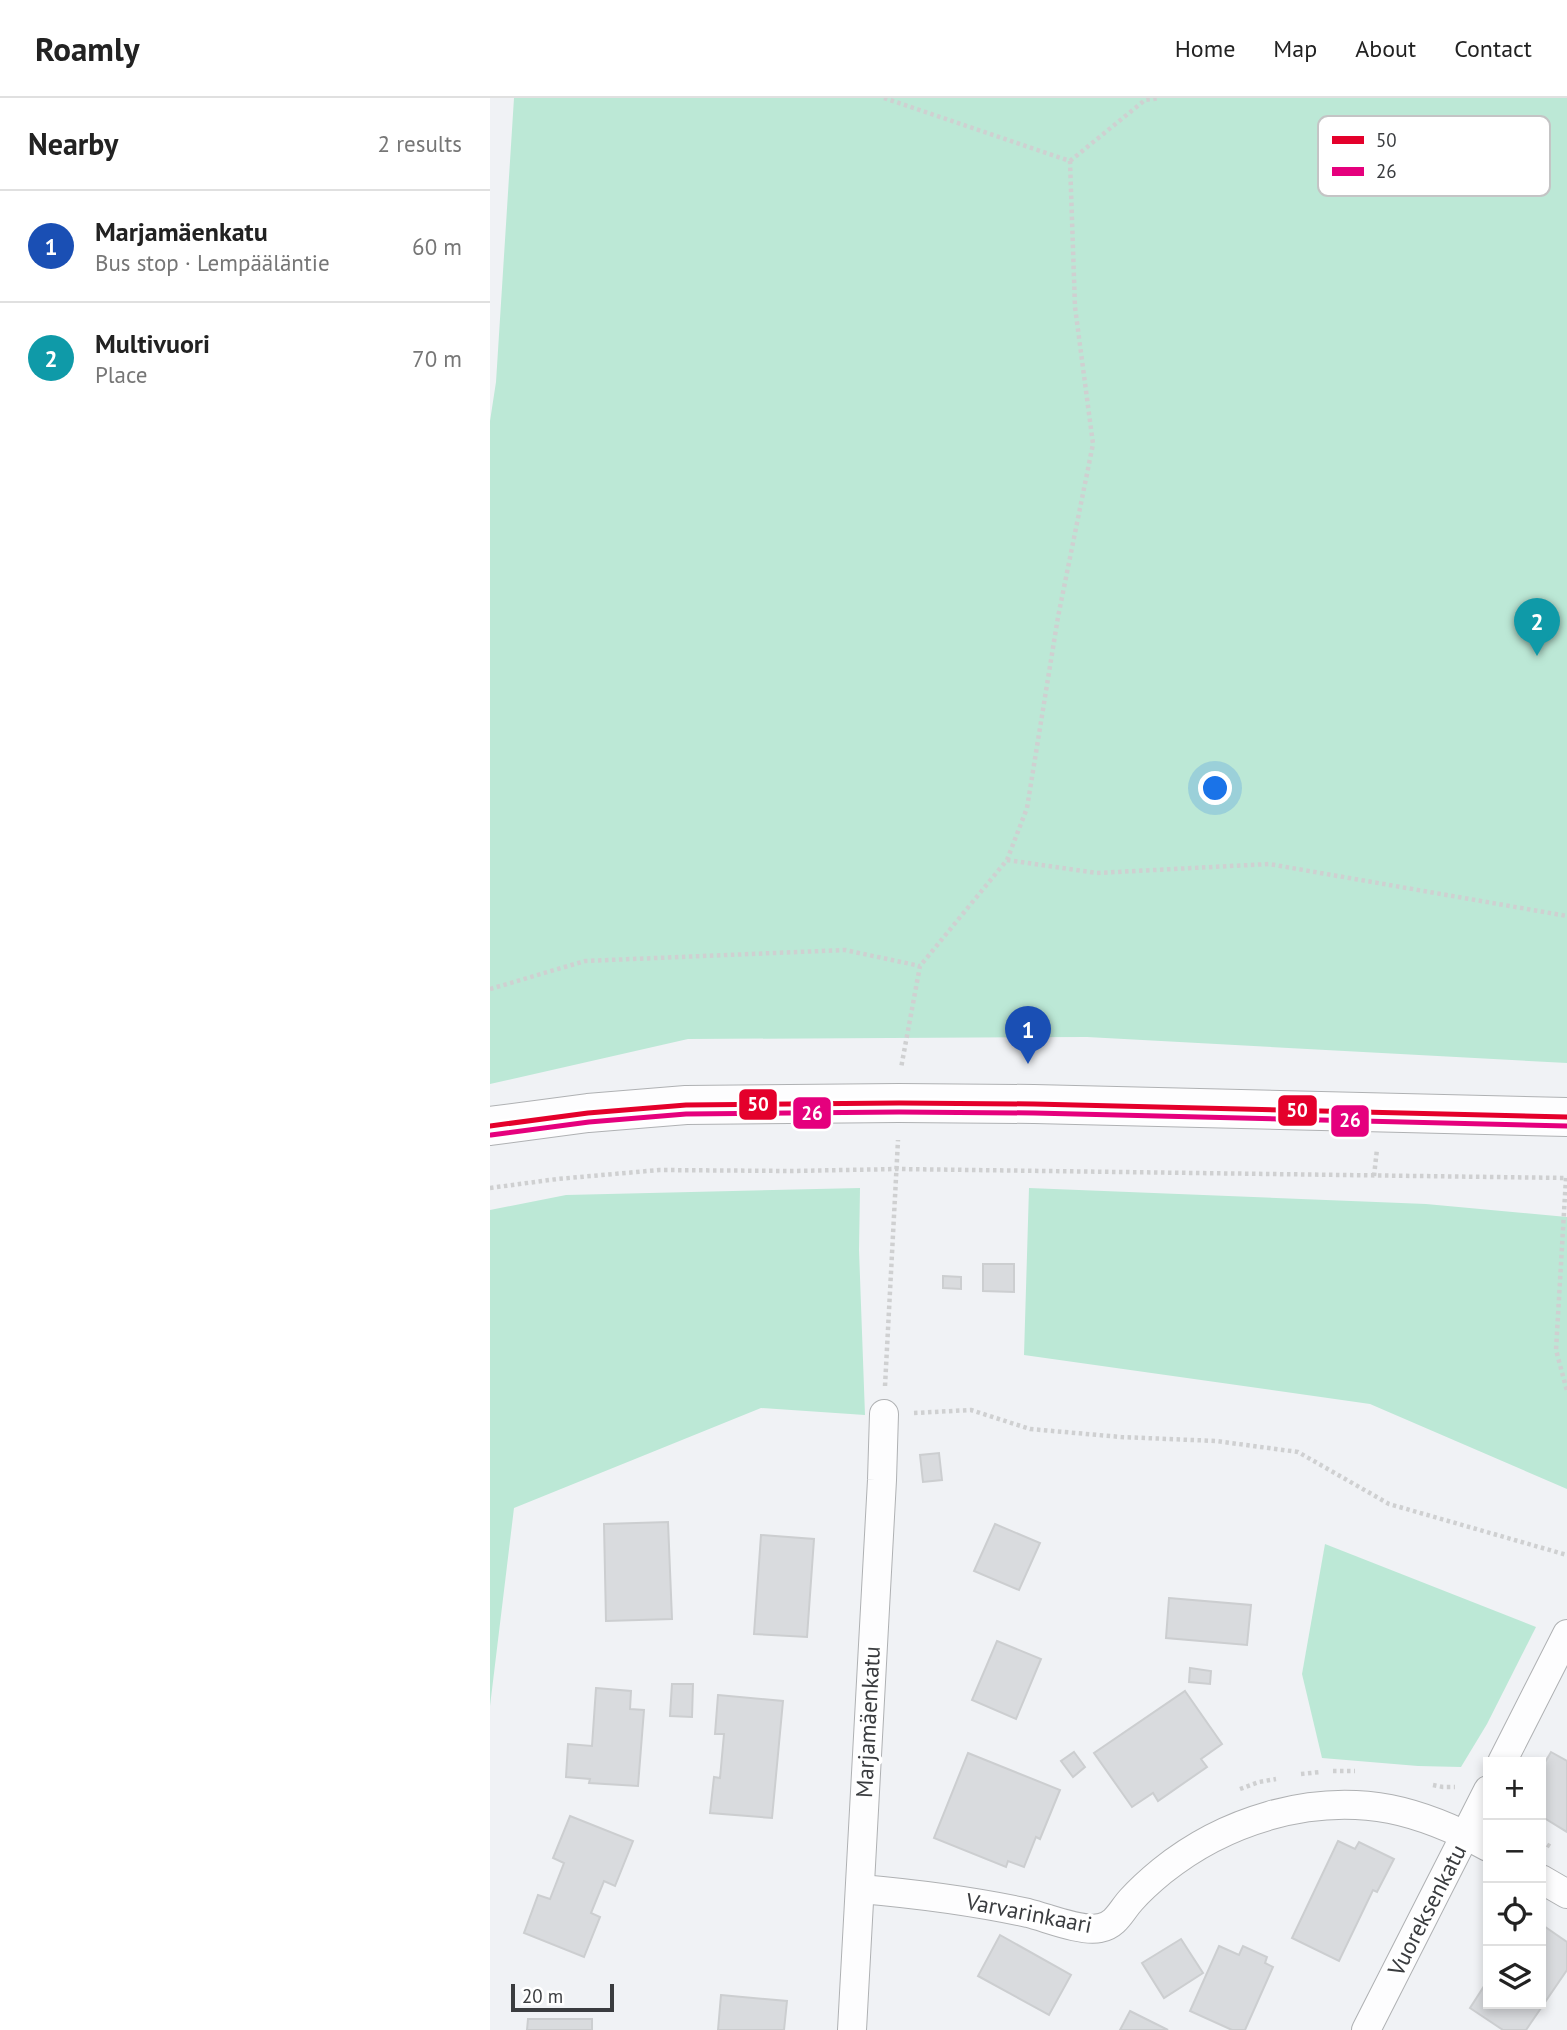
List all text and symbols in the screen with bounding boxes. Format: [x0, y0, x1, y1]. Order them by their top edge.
text: Roamly [35, 27, 139, 70]
text: Home [1175, 33, 1235, 64]
text: Map [1273, 33, 1317, 64]
text: About [1355, 33, 1416, 64]
text: Contact [1454, 33, 1532, 64]
legend [1318, 116, 1550, 196]
text: Nearby [28, 124, 118, 163]
text: 50 [1376, 128, 1397, 152]
text: 2 results [378, 129, 462, 158]
text: 26 [1376, 159, 1397, 183]
text: Marjamäenkatu [95, 215, 268, 248]
text: 1 [44, 232, 58, 261]
text: 60 m [412, 232, 462, 261]
text: Bus stop · Lempääläntie [95, 248, 330, 277]
text: Multivuori [95, 327, 210, 360]
text: 2 [44, 344, 58, 373]
text: 70 m [412, 344, 462, 373]
text: Place [95, 360, 148, 389]
pin: 2 [1514, 598, 1560, 656]
your location [1198, 771, 1232, 805]
pin: 1 [1005, 1006, 1051, 1064]
line badge: 50 [738, 1088, 778, 1121]
text: 50 [747, 1092, 769, 1116]
line badge: 50 [1277, 1094, 1318, 1127]
line badge: 26 [792, 1096, 832, 1130]
text: 50 [1286, 1098, 1308, 1122]
text: 26 [801, 1101, 823, 1125]
line badge: 26 [1330, 1104, 1370, 1138]
text: 26 [1339, 1108, 1361, 1132]
street label: Marjamäenkatu [849, 1645, 886, 1799]
map controls [1483, 1757, 1546, 2009]
button: + [1483, 1757, 1546, 1820]
button: − [1483, 1820, 1546, 1883]
street label: Vuoreksenkatu [1381, 1839, 1472, 1981]
button: locate [1483, 1883, 1546, 1946]
street label: Varvarinkaari [963, 1886, 1095, 1939]
button: layers [1483, 1946, 1546, 2009]
scale bar [511, 1981, 614, 2013]
text: 20 m [522, 1984, 563, 2008]

